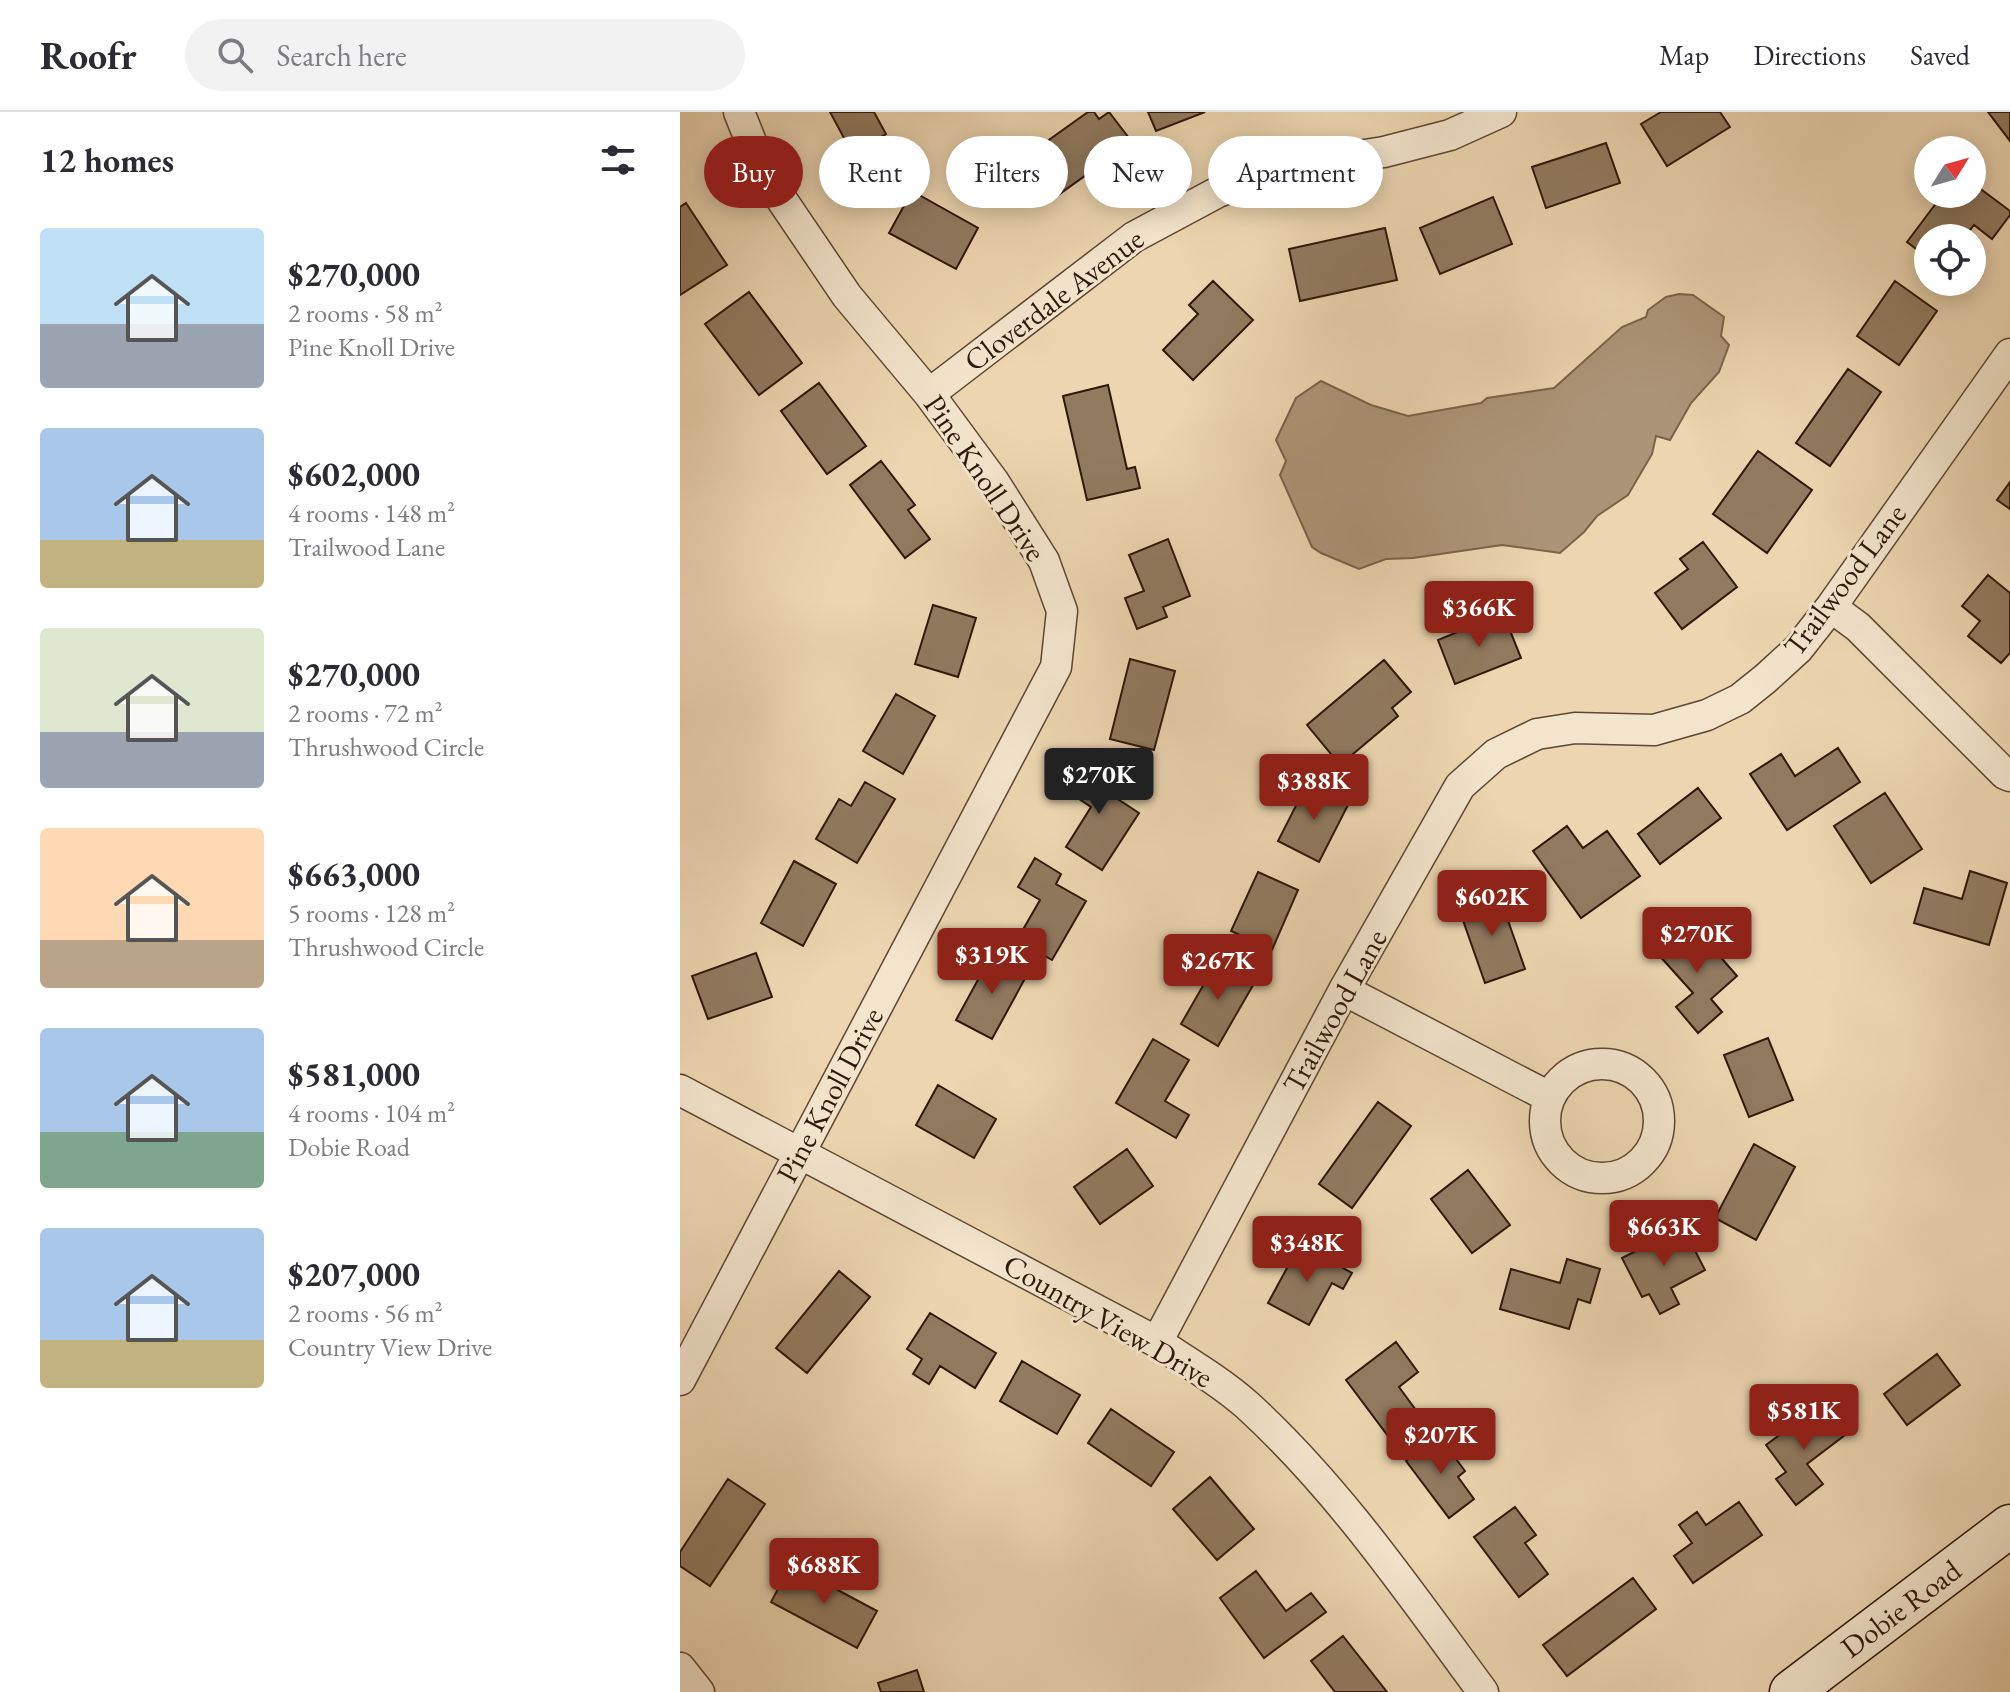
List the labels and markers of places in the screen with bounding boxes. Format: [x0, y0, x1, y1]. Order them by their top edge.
pin: $366K [1423, 581, 1535, 649]
pin: $270K [1043, 748, 1155, 816]
pin: $388K [1258, 754, 1370, 822]
pin: $602K [1436, 870, 1548, 938]
pin: $270K [1641, 907, 1753, 975]
pin: $319K [936, 928, 1048, 996]
pin: $267K [1162, 934, 1274, 1002]
pin: $663K [1608, 1200, 1720, 1268]
pin: $348K [1251, 1216, 1363, 1284]
pin: $581K [1748, 1384, 1860, 1452]
pin: $207K [1385, 1408, 1497, 1476]
pin: $688K [768, 1538, 880, 1606]

